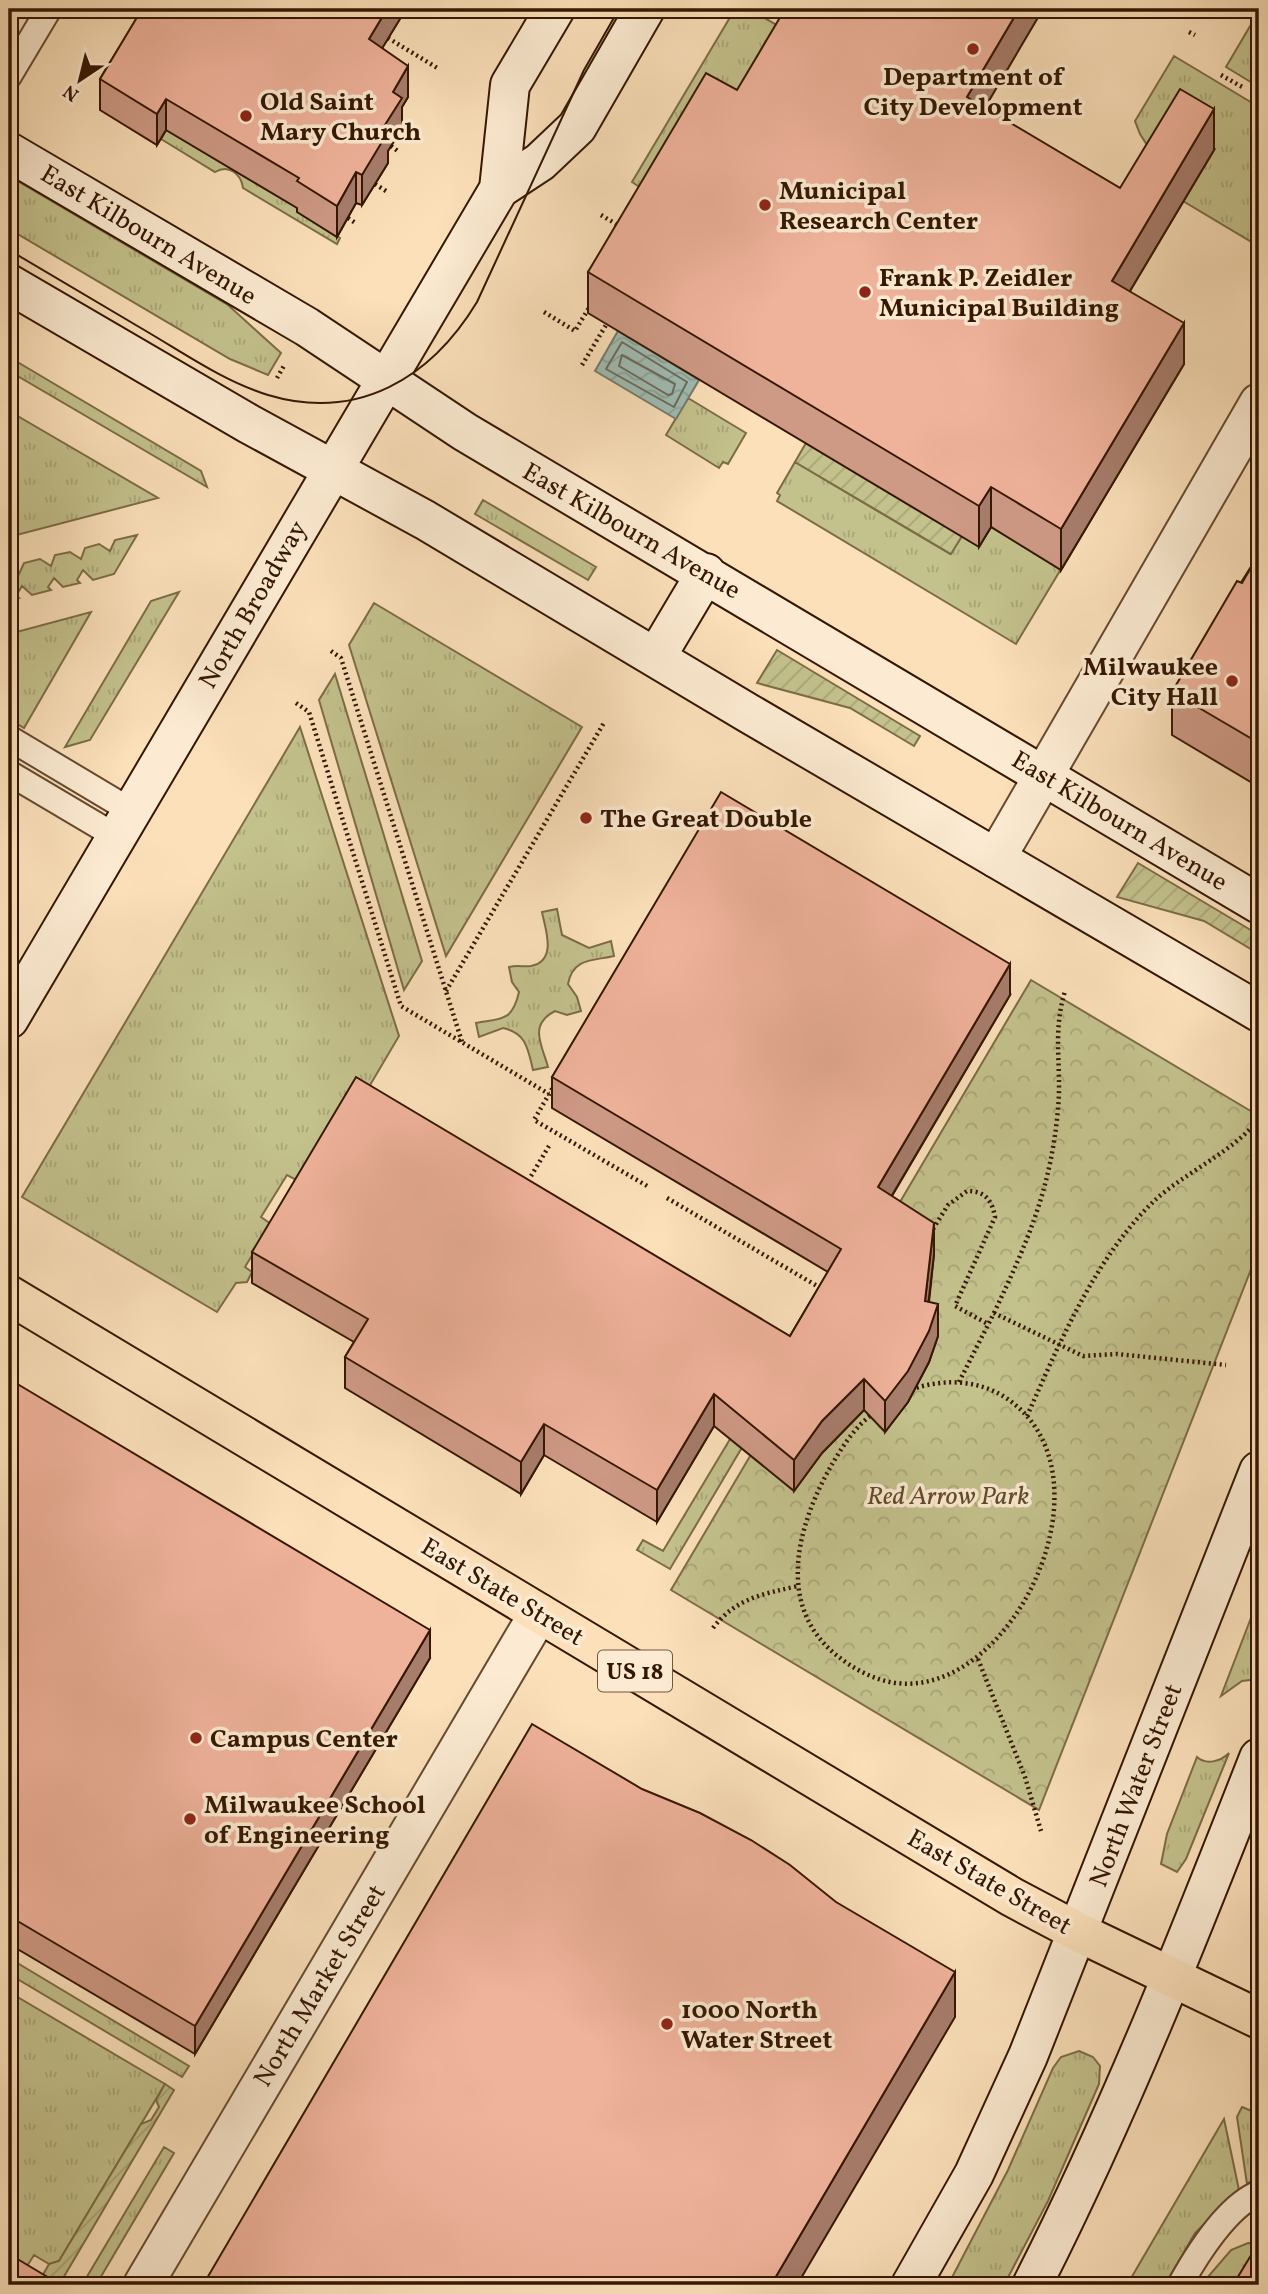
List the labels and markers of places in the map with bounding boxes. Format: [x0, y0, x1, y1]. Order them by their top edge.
marker: Department of City Development [965, 41, 981, 57]
place label: Department of City Development [863, 60, 1083, 126]
place label: Old Saint Mary Church [260, 85, 421, 151]
marker: Old Saint Mary Church [238, 108, 254, 124]
place label: Municipal Research Center [779, 174, 978, 240]
marker: Municipal Research Center [757, 197, 773, 213]
place label: Frank P. Zeidler Municipal Building [879, 261, 1119, 327]
marker: Frank P. Zeidler Municipal Building [857, 284, 873, 300]
place label: Milwaukee City Hall [1083, 650, 1218, 716]
marker: Milwaukee City Hall [1224, 673, 1240, 689]
place label: The Great Double [600, 802, 812, 838]
marker: The Great Double [578, 810, 594, 826]
place label: Campus Center [210, 1722, 398, 1758]
marker: Campus Center [188, 1730, 204, 1746]
place label: Milwaukee School of Engineering [204, 1788, 426, 1854]
marker: Milwaukee School of Engineering [182, 1811, 198, 1827]
place label: 1000 North Water Street [681, 1993, 832, 2059]
marker: 1000 North Water Street [659, 2016, 675, 2032]

